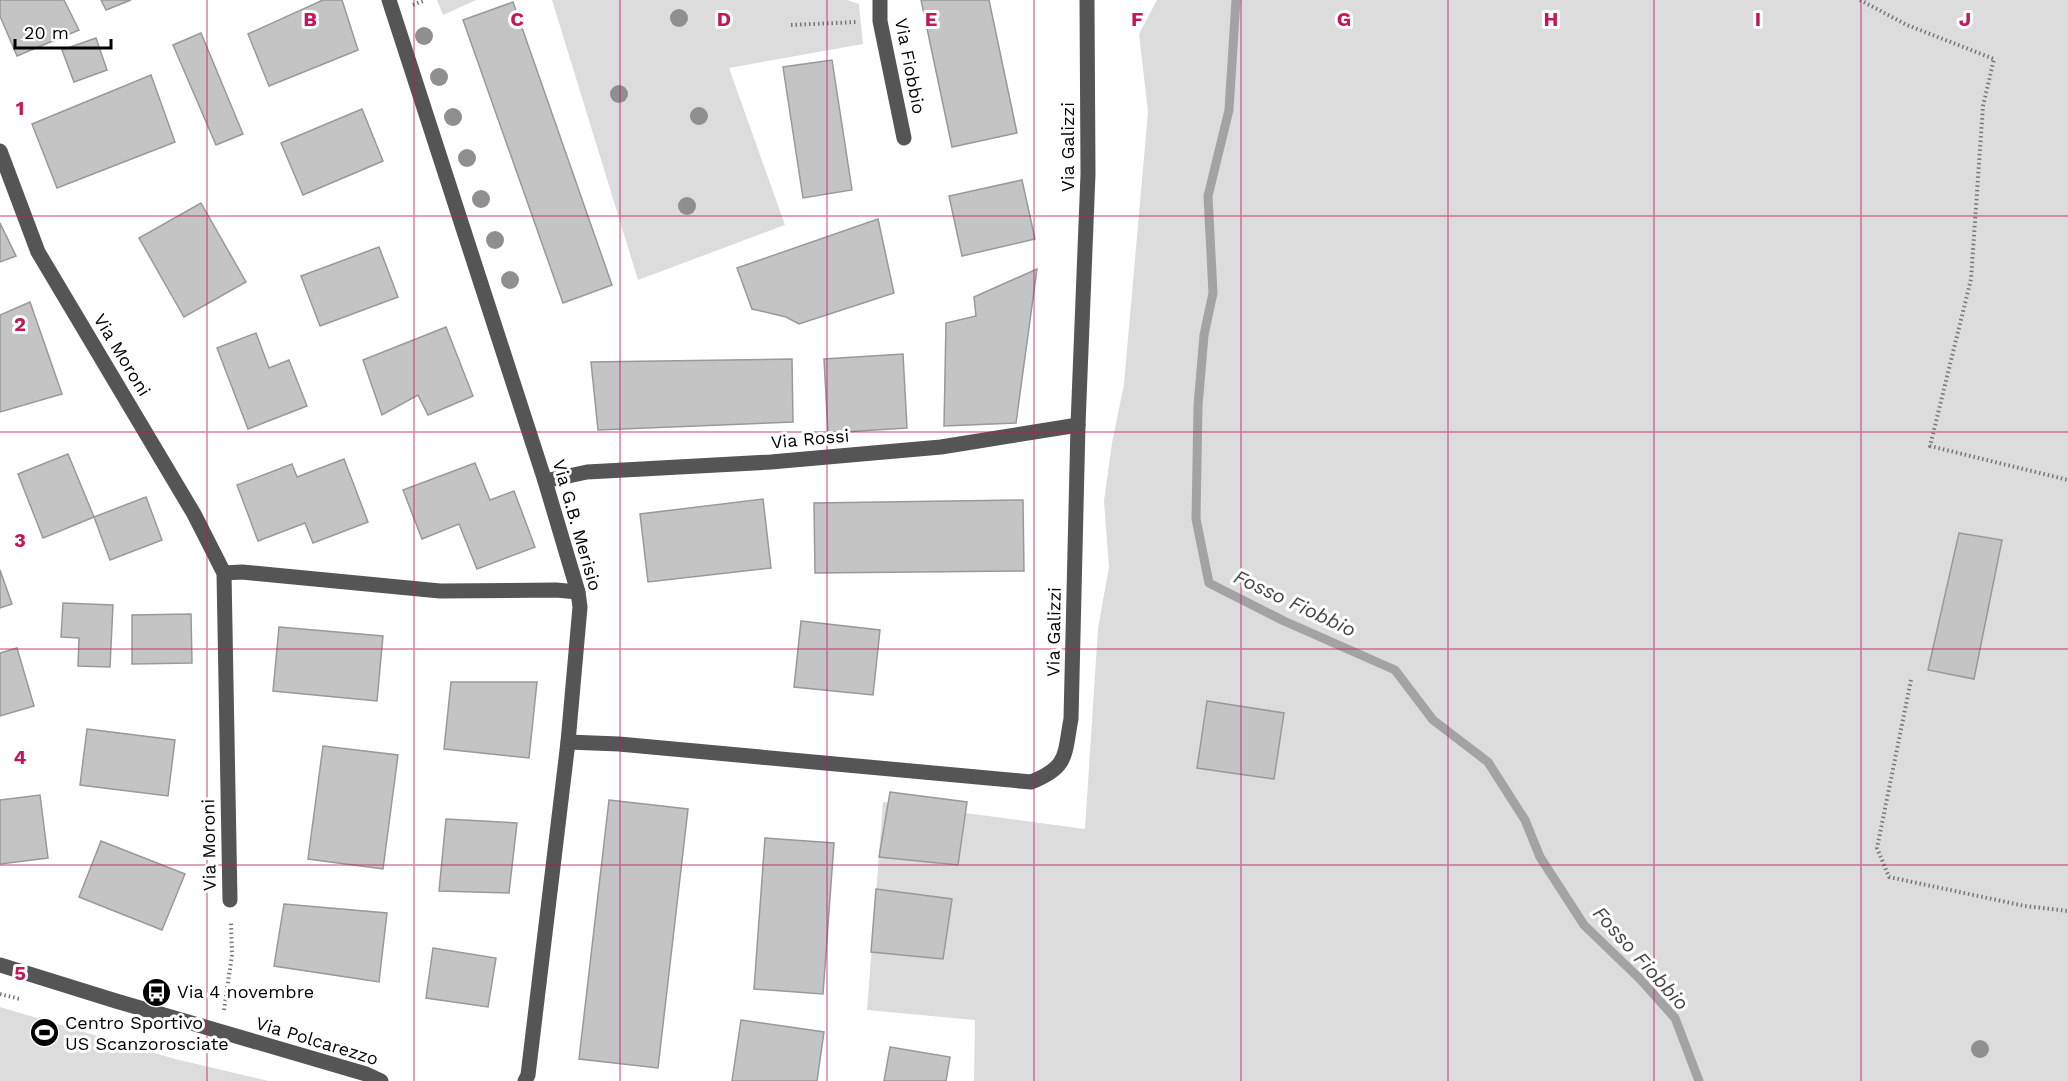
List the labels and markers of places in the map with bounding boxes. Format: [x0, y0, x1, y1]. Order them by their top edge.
bus stop icon: Via 4 novembre [140, 976, 172, 1008]
place label: Via 4 novembre [177, 981, 314, 1002]
place label: Centro Sportivo US Scanzorosciate [65, 1012, 229, 1054]
sports icon: Centro Sportivo US Scanzorosciate [28, 1017, 60, 1049]

